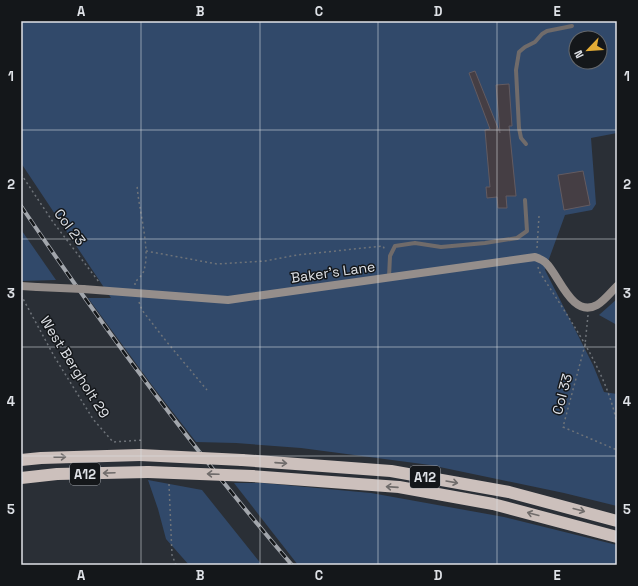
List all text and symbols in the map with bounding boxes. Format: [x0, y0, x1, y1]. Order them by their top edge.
text: A [77, 3, 86, 20]
text: B [196, 3, 205, 20]
text: C [315, 3, 323, 20]
text: D [434, 3, 443, 20]
text: E [553, 3, 561, 20]
north arrow [568, 30, 608, 70]
text: N [571, 48, 587, 61]
text: 1 [8, 68, 14, 85]
text: 1 [624, 68, 630, 85]
text: 2 [7, 176, 15, 193]
text: 2 [623, 176, 631, 193]
street label: Col 23 [50, 205, 90, 249]
street label: Baker's Lane [290, 257, 376, 287]
text: 3 [7, 285, 15, 302]
text: 3 [623, 285, 631, 302]
street label: West Bergholt 29 [36, 313, 114, 421]
street label: Col 33 [548, 372, 576, 416]
text: 4 [7, 393, 15, 410]
text: 4 [623, 393, 631, 410]
one-way arrow [53, 453, 66, 461]
one-way arrow [274, 459, 287, 466]
road number: A12 [70, 463, 100, 485]
road number: A12 [410, 466, 440, 488]
one-way arrow [103, 469, 116, 477]
one-way arrow [207, 471, 220, 478]
one-way arrow [445, 478, 458, 486]
one-way arrow [386, 483, 399, 490]
text: 5 [7, 501, 15, 518]
text: 5 [623, 501, 631, 518]
one-way arrow [572, 507, 585, 514]
one-way arrow [526, 510, 539, 518]
text: A [77, 567, 86, 584]
text: B [196, 567, 205, 584]
text: C [315, 567, 323, 584]
text: D [434, 567, 443, 584]
text: E [553, 567, 561, 584]

